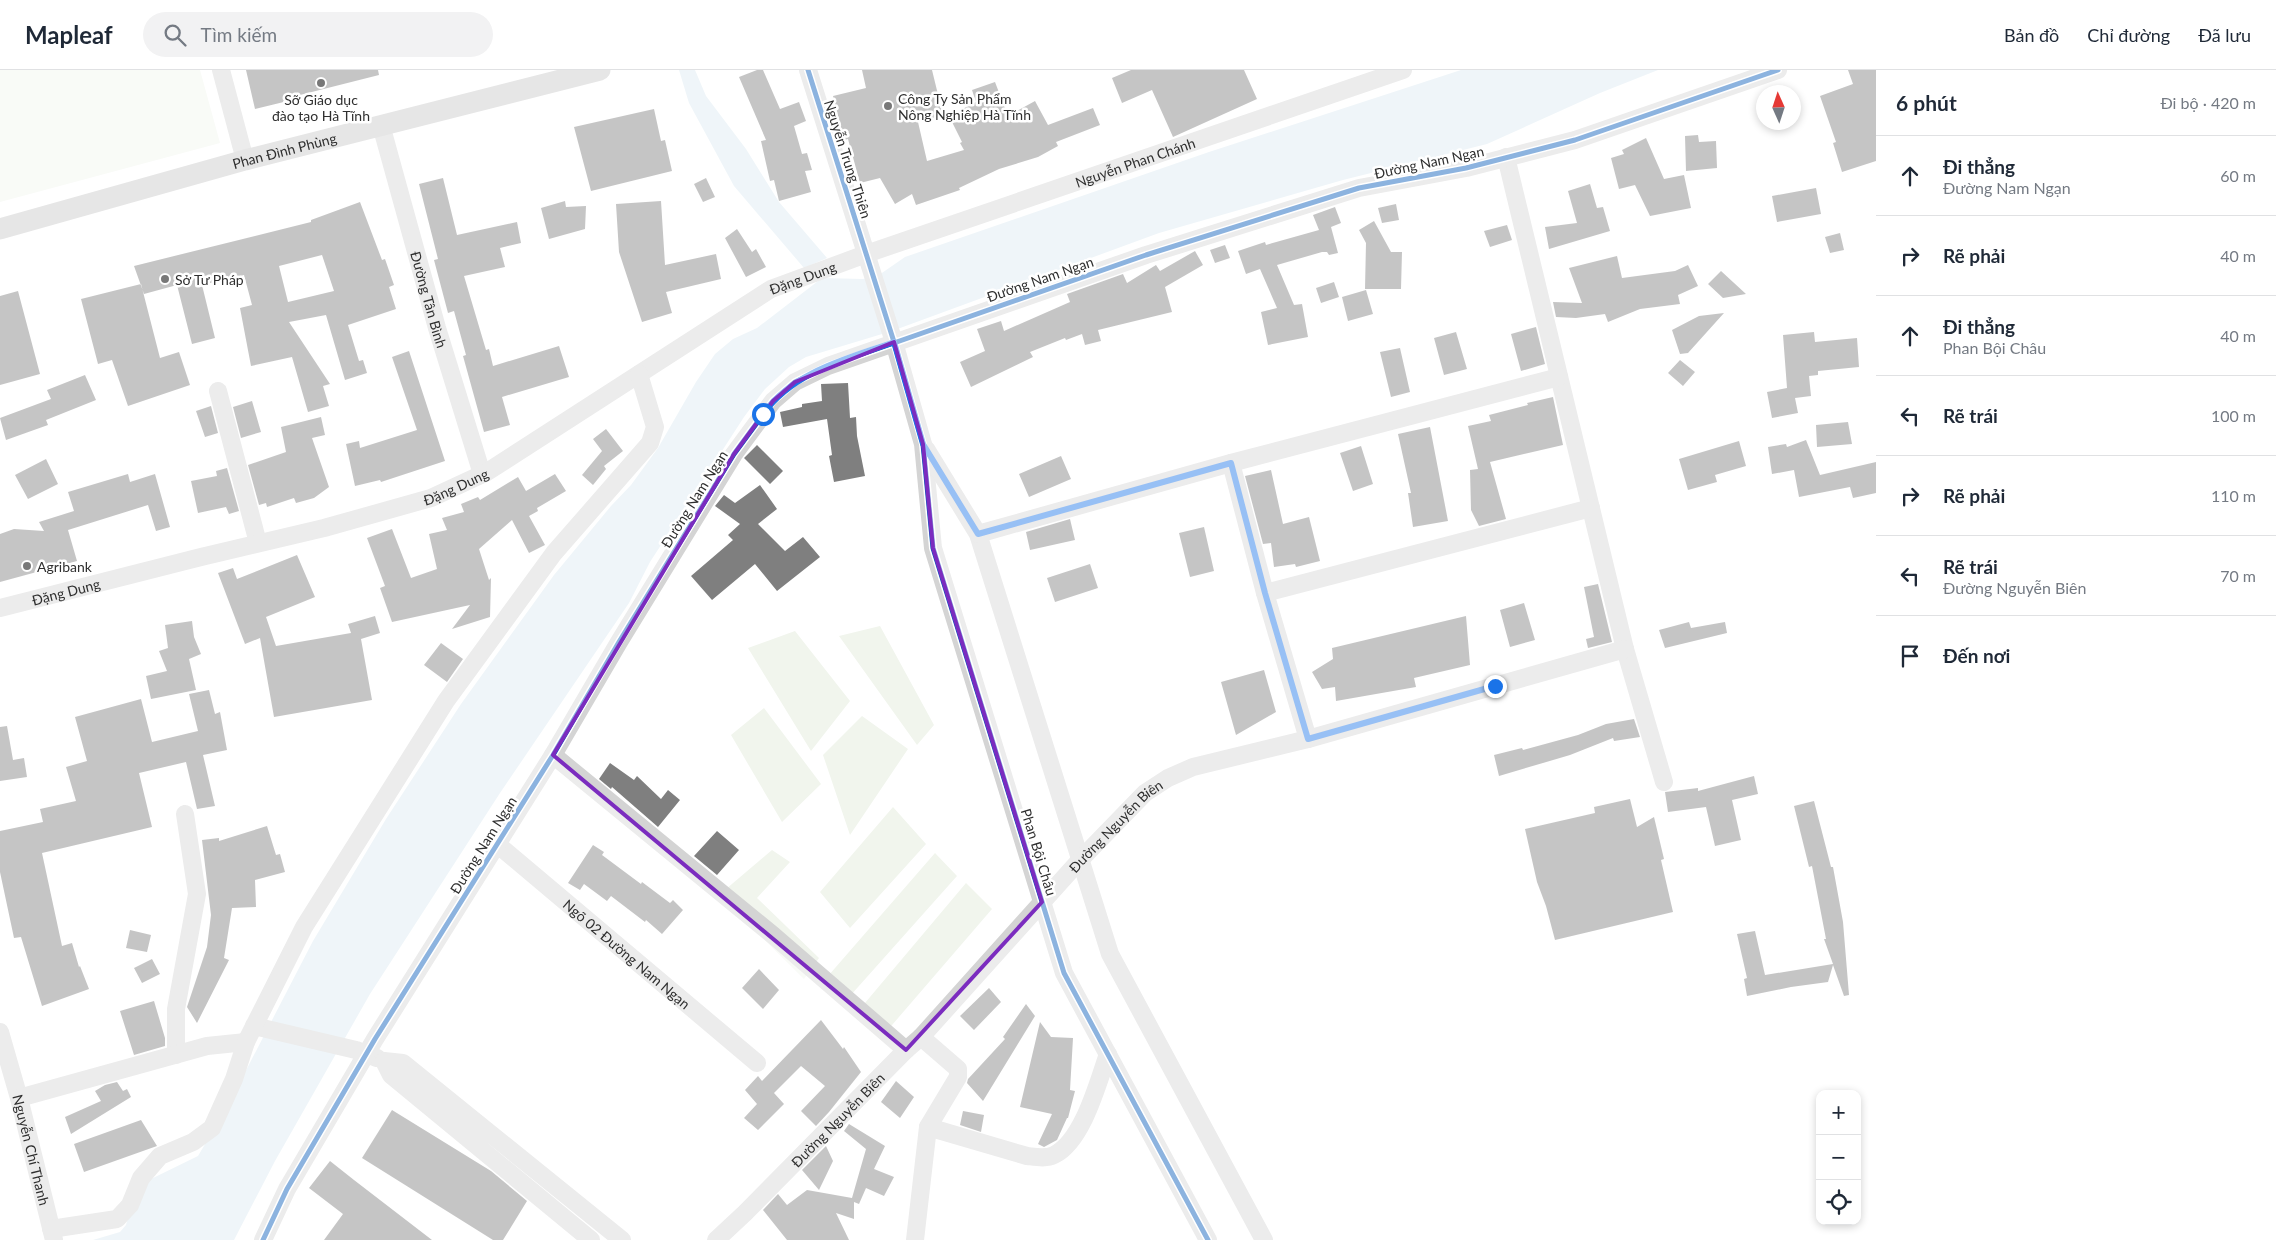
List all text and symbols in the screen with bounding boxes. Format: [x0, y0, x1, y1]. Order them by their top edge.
search box [143, 12, 493, 57]
text: Mapleaf [25, 20, 113, 49]
icon: search [161, 21, 189, 49]
text: Tìm kiếm [201, 23, 277, 46]
text: Bản đồ [2004, 24, 2059, 46]
text: Chỉ đường [2087, 24, 2170, 46]
text: Đã lưu [2198, 24, 2251, 46]
marker: Sỡ Giáo dục đào tạo Hà Tĩnh [315, 77, 327, 89]
north arrow [1756, 85, 1801, 130]
place label: Công Ty Sản Phẩm Nông Nghiệp Hà Tĩnh [898, 90, 1031, 123]
text: 6 phút [1896, 90, 1957, 115]
place label: Sỡ Giáo dục đào tạo Hà Tĩnh [272, 91, 370, 124]
text: Đi bộ · 420 m [2160, 93, 2256, 112]
street label: Nguyễn Trung Thiên [821, 98, 875, 220]
marker: Công Ty Sản Phẩm Nông Nghiệp Hà Tĩnh [882, 100, 894, 112]
street label: Phan Đình Phùng [230, 129, 338, 172]
street label: Nguyễn Phan Chánh [1073, 133, 1197, 190]
street label: Đường Nam Ngạn [1373, 142, 1485, 182]
text: Đi thẳng [1943, 155, 2015, 178]
icon: ahead [1896, 162, 1924, 190]
text: 60 m [2220, 166, 2256, 185]
text: Đường Nam Ngạn [1943, 178, 2071, 197]
icon: right [1896, 242, 1924, 270]
text: Rẽ phải [1943, 244, 2005, 267]
text: 40 m [2220, 246, 2256, 265]
street label: Đường Tân Bình [408, 249, 451, 350]
street label: Đường Nam Ngạn [984, 253, 1096, 305]
street label: Đặng Dung [767, 257, 838, 297]
place label: Sở Tư Pháp [175, 271, 244, 288]
marker: Sở Tư Pháp [159, 273, 171, 285]
text: Đi thẳng [1943, 315, 2015, 338]
icon: ahead [1896, 322, 1924, 350]
text: 40 m [2220, 326, 2256, 345]
text: Phan Bội Châu [1943, 338, 2046, 357]
icon: left [1896, 402, 1924, 430]
route start [752, 403, 775, 426]
text: Rẽ trái [1943, 404, 1998, 427]
text: 100 m [2211, 406, 2256, 425]
street label: Đường Nam Ngạn [657, 447, 731, 551]
street label: Đặng Dung [421, 464, 491, 508]
icon: right [1896, 482, 1924, 510]
text: Rẽ phải [1943, 484, 2005, 507]
text: 110 m [2211, 486, 2256, 505]
text: Rẽ trái [1943, 555, 1998, 578]
place label: Agribank [37, 558, 93, 575]
marker: Agribank [21, 560, 33, 572]
icon: left [1896, 562, 1924, 590]
text: 70 m [2220, 566, 2256, 585]
street label: Đặng Dung [30, 574, 102, 608]
text: Đường Nguyễn Biên [1943, 578, 2086, 597]
icon: arrive [1896, 642, 1924, 670]
text: Đến nơi [1943, 644, 2010, 667]
route end [1484, 675, 1507, 698]
street label: Đường Nguyễn Biên [1065, 776, 1166, 876]
street label: Đường Nam Ngạn [446, 793, 520, 897]
street label: Phan Bội Châu [1018, 806, 1060, 898]
street label: Ngõ 02 Đường Nam Ngạn [560, 895, 694, 1012]
street label: Đường Nguyễn Biên [787, 1069, 888, 1170]
map controls [1816, 1090, 1861, 1225]
button: + [1816, 1090, 1861, 1135]
street label: Nguyễn Chí Thanh [10, 1093, 54, 1207]
button: − [1816, 1135, 1861, 1180]
button: locate [1816, 1180, 1861, 1225]

